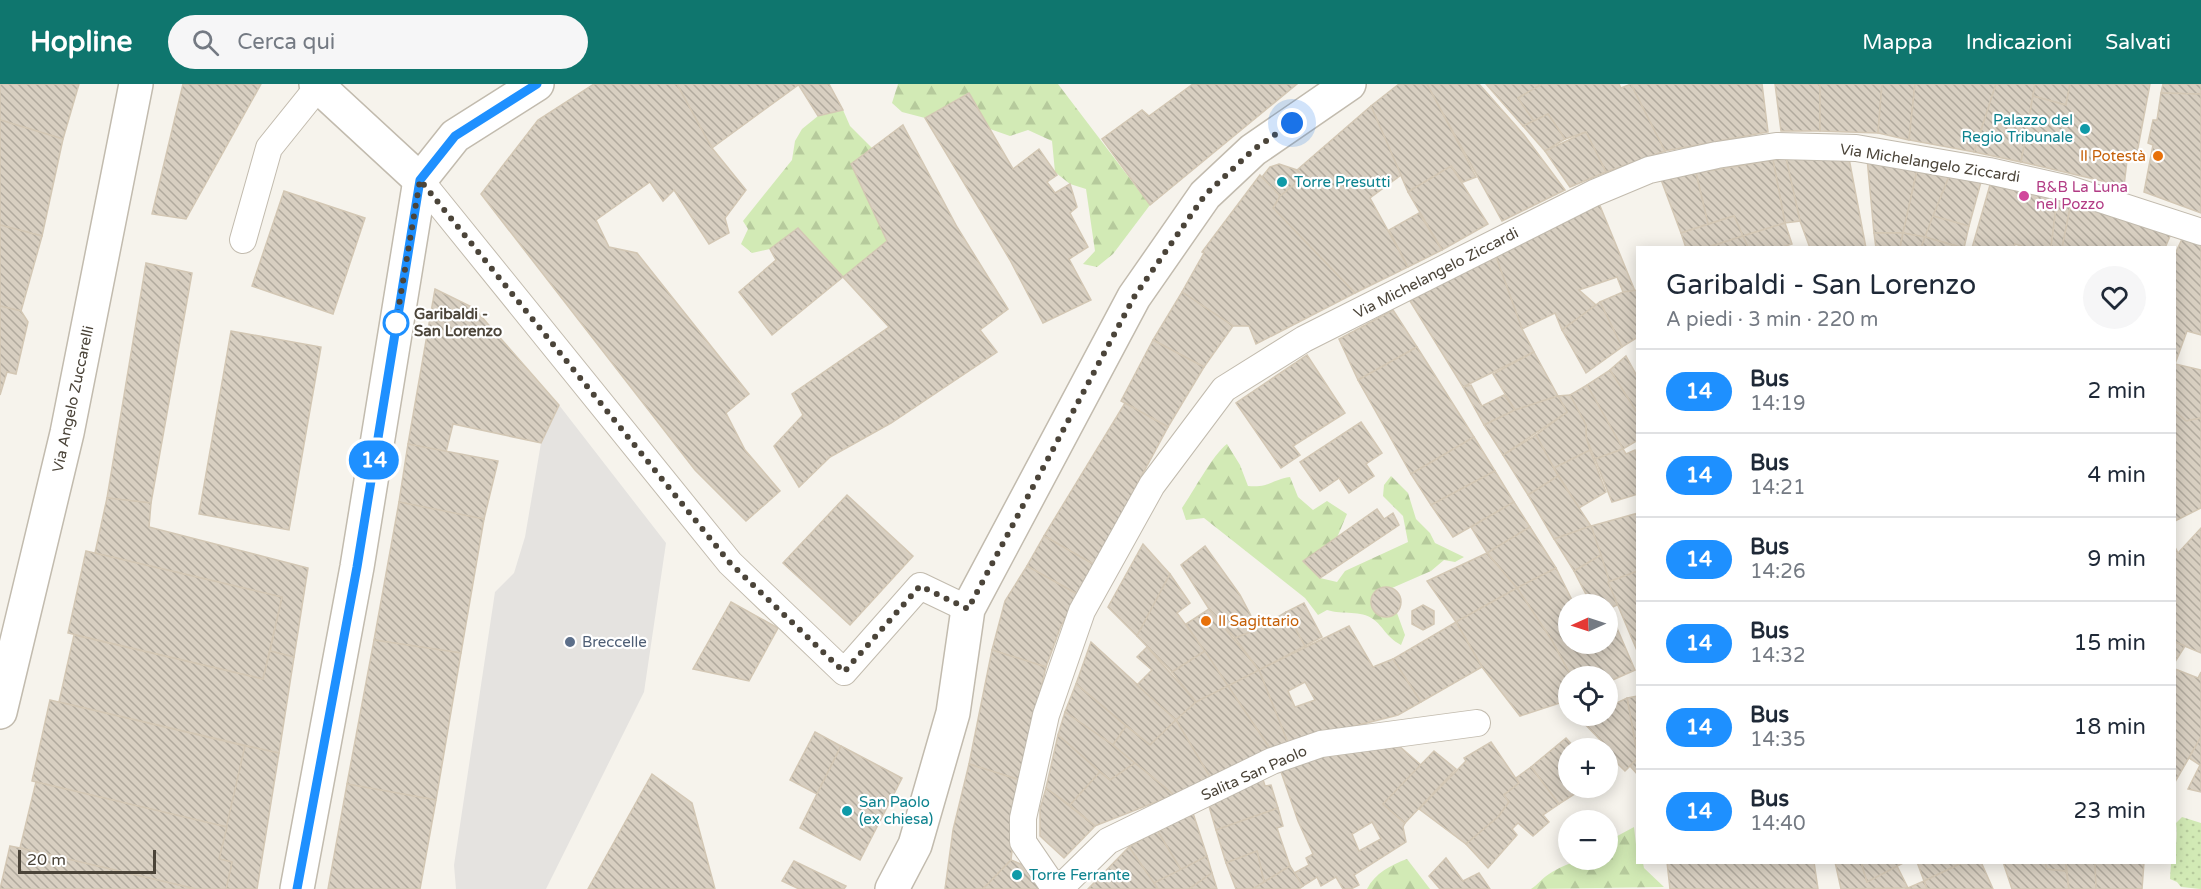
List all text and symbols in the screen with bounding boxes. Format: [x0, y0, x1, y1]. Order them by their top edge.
search box [168, 15, 588, 69]
text: Hopline [30, 25, 132, 59]
icon: search [189, 26, 222, 59]
text: Cerca qui [237, 29, 335, 55]
text: Mappa [1862, 30, 1933, 55]
text: Indicazioni [1966, 30, 2072, 55]
text: Salvati [2105, 30, 2171, 55]
your location [1277, 108, 1307, 138]
place label: Palazzo del Regio Tribunale [1962, 111, 2073, 146]
marker: Palazzo del Regio Tribunale [2078, 122, 2092, 136]
street label: Via Michelangelo Ziccardi [1839, 140, 2021, 186]
place label: Il Potestà [2080, 147, 2146, 165]
marker: Il Potestà [2151, 149, 2165, 163]
place label: Torre Presutti [1294, 173, 1390, 191]
marker: Torre Presutti [1275, 175, 1289, 189]
place label: B&B La Luna nel Pozzo [2036, 178, 2128, 213]
marker: B&B La Luna nel Pozzo [2017, 189, 2031, 203]
street label: Via Michelangelo Ziccardi [1351, 224, 1521, 322]
button: heart [2083, 266, 2146, 329]
text: Garibaldi - San Lorenzo [1666, 268, 1976, 302]
place label: Garibaldi - San Lorenzo [414, 305, 502, 340]
text: A piedi · 3 min · 220 m [1666, 308, 1878, 332]
marker: Garibaldi - San Lorenzo [383, 310, 409, 336]
street label: Via Angelo Zuccarelli [49, 324, 97, 474]
text: Bus [1750, 366, 1789, 392]
text: 2 min [2087, 378, 2146, 404]
text: 14 [1686, 379, 1712, 404]
text: 14:19 [1750, 392, 1805, 416]
line badge: 14 [347, 440, 401, 479]
text: 14 [361, 448, 387, 473]
text: Bus [1750, 450, 1789, 476]
text: 4 min [2087, 462, 2146, 488]
text: 14 [1686, 463, 1712, 488]
text: 14:21 [1750, 476, 1805, 500]
text: Bus [1750, 534, 1789, 560]
text: 9 min [2087, 546, 2146, 572]
text: 14 [1686, 547, 1712, 572]
text: 14:26 [1750, 560, 1805, 584]
north arrow [1558, 594, 1618, 654]
map controls [1558, 594, 1618, 870]
place label: Il Sagittario [1218, 612, 1299, 630]
marker: Il Sagittario [1199, 614, 1213, 628]
text: Bus [1750, 618, 1789, 644]
text: 15 min [2074, 630, 2146, 656]
text: 14 [1686, 631, 1712, 656]
place label: Breccelle [582, 633, 647, 651]
marker: Breccelle [563, 635, 577, 649]
text: 14:32 [1750, 644, 1805, 668]
button: locate [1558, 666, 1618, 726]
text: Bus [1750, 702, 1789, 728]
text: 18 min [2074, 714, 2146, 740]
text: 14 [1686, 715, 1712, 740]
text: 14:35 [1750, 728, 1805, 752]
button: + [1558, 738, 1618, 798]
street label: Salita San Paolo [1198, 742, 1310, 804]
text: Bus [1750, 786, 1789, 812]
place label: San Paolo (ex chiesa) [859, 793, 933, 828]
text: 23 min [2074, 798, 2146, 824]
text: 14 [1686, 799, 1712, 824]
marker: San Paolo (ex chiesa) [840, 804, 854, 818]
button: − [1558, 810, 1618, 870]
text: 14:40 [1750, 812, 1805, 836]
scale bar [18, 847, 156, 874]
text: 20 m [27, 850, 66, 870]
place label: Torre Ferrante [1029, 866, 1130, 884]
marker: Torre Ferrante [1010, 868, 1024, 882]

